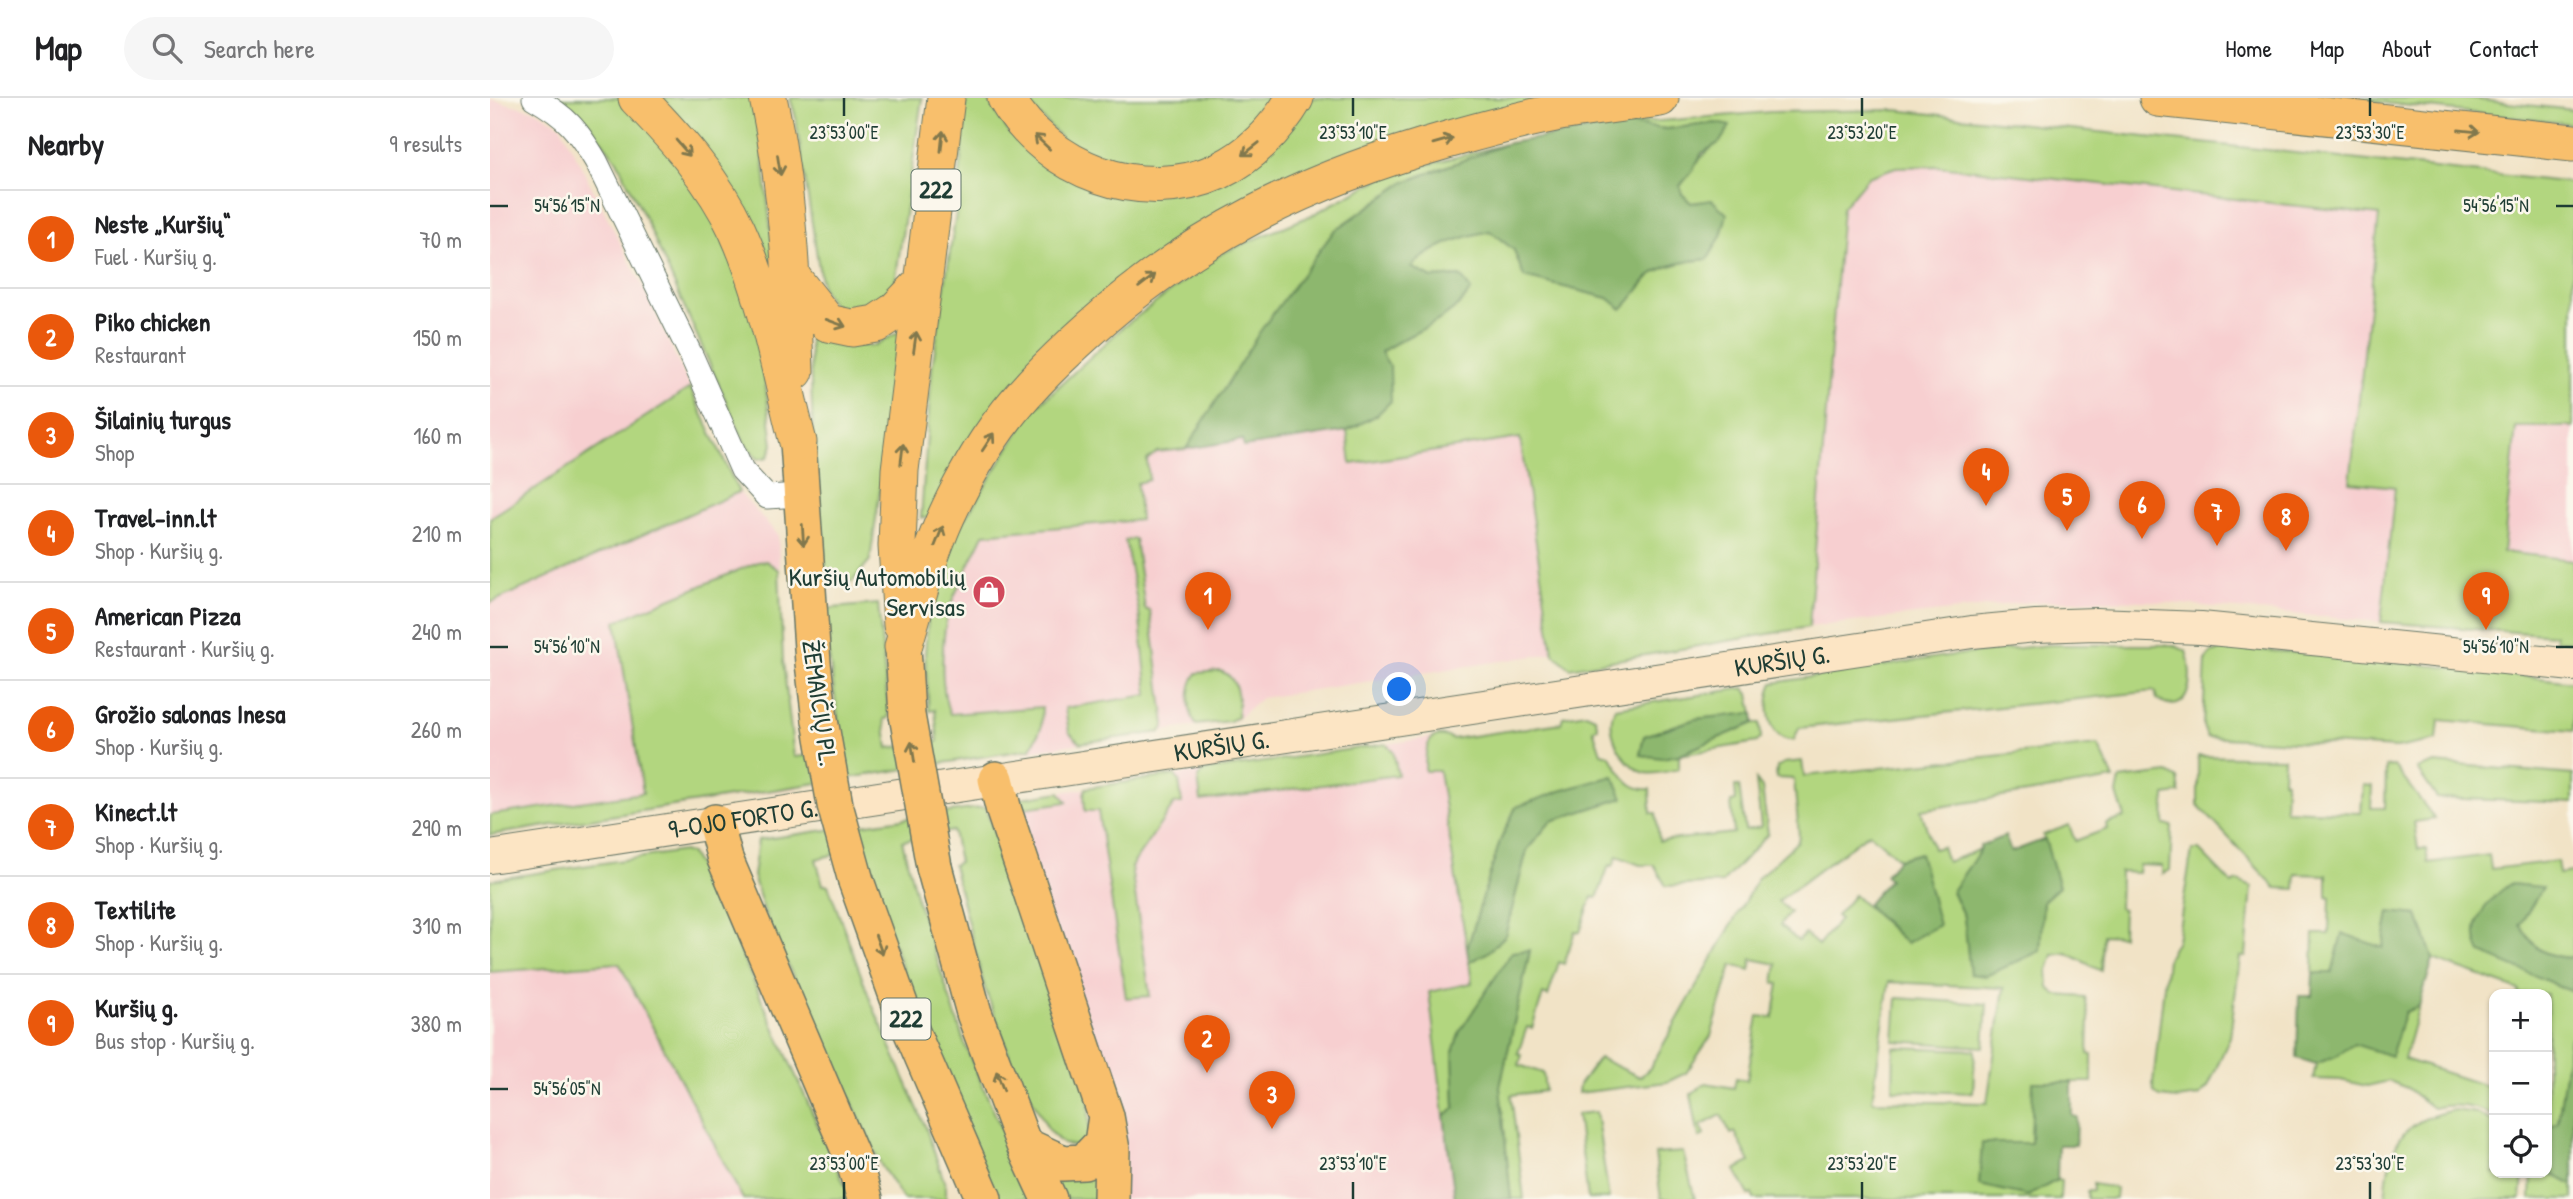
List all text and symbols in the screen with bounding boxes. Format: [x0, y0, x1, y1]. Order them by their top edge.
search box [124, 17, 614, 80]
text: Map [35, 26, 82, 70]
icon: search [148, 29, 186, 67]
text: Search here [204, 31, 315, 66]
text: Home [2225, 32, 2272, 64]
text: Map [2310, 32, 2344, 64]
text: About [2382, 32, 2431, 64]
text: Contact [2469, 32, 2538, 64]
text: 23°53'00"E [810, 120, 878, 145]
text: 23°53'10"E [1319, 120, 1387, 145]
text: 23°53'20"E [1827, 120, 1897, 145]
text: 23°53'30"E [2336, 120, 2404, 145]
text: Nearby [28, 124, 104, 164]
one-way arrow [2458, 125, 2480, 138]
text: 9 results [389, 128, 462, 159]
one-way arrow [936, 130, 949, 153]
one-way arrow [1033, 134, 1051, 150]
one-way arrow [1431, 134, 1454, 147]
one-way arrow [675, 139, 691, 157]
one-way arrow [1242, 141, 1260, 157]
one-way arrow [773, 153, 786, 176]
road number: 222 [912, 170, 961, 210]
text: 54°56'15"N [534, 193, 600, 218]
text: 54°56'15"N [2463, 193, 2529, 218]
text: Neste „Kuršių“ [95, 206, 231, 241]
text: 1 [47, 224, 55, 255]
text: 70 m [419, 224, 462, 255]
text: Fuel · Kuršių g. [95, 241, 217, 272]
one-way arrow [1138, 274, 1156, 289]
text: Piko chicken [95, 304, 210, 339]
one-way arrow [825, 318, 846, 330]
text: 2 [46, 322, 56, 353]
text: 150 m [413, 322, 462, 353]
one-way arrow [909, 331, 922, 354]
text: Restaurant [95, 339, 186, 370]
text: Šilainių turgus [95, 402, 231, 437]
text: 3 [46, 420, 56, 451]
text: 160 m [413, 420, 462, 451]
one-way arrow [981, 433, 995, 452]
text: Shop [95, 437, 134, 468]
one-way arrow [895, 443, 908, 465]
pin: 4 [1963, 448, 2009, 506]
pin: 5 [2044, 473, 2090, 531]
pin: 6 [2119, 481, 2165, 539]
pin: 7 [2194, 488, 2240, 546]
pin: 8 [2263, 493, 2309, 551]
text: Travel-inn.lt [95, 500, 216, 535]
text: 4 [47, 518, 55, 549]
text: 210 m [412, 518, 462, 549]
one-way arrow [797, 523, 810, 546]
one-way arrow [933, 526, 946, 547]
text: Shop · Kuršių g. [95, 535, 223, 566]
place label: Kuršių Automobilių Servisas [788, 559, 967, 624]
pin: 1 [1185, 572, 1231, 630]
pin: 9 [2463, 572, 2509, 630]
shop icon: Kuršių Automobilių Servisas [970, 573, 1008, 611]
text: American Pizza [95, 598, 240, 633]
text: 5 [46, 616, 56, 647]
text: 240 m [411, 616, 462, 647]
text: Restaurant · Kuršių g. [95, 633, 275, 664]
text: 54°56'10"N [534, 634, 600, 659]
text: 54°56'10"N [2463, 634, 2529, 659]
street label: KURŠIŲ G. [1732, 636, 1832, 685]
street label: ŽEMAIČIŲ PL. [794, 637, 847, 768]
your location [1382, 672, 1416, 706]
text: Grožio salonas Inesa [95, 696, 285, 731]
text: 6 [46, 714, 56, 745]
text: 260 m [411, 714, 462, 745]
street label: KURŠIŲ G. [1171, 721, 1272, 770]
text: Shop · Kuršių g. [95, 731, 223, 762]
one-way arrow [906, 741, 919, 764]
street label: 9-OJO FORTO G. [666, 789, 820, 847]
text: Kinect.lt [95, 794, 177, 829]
text: 7 [45, 812, 57, 843]
text: 290 m [412, 812, 462, 843]
text: Shop · Kuršių g. [95, 829, 223, 860]
text: Textilite [95, 892, 176, 927]
text: 8 [46, 910, 56, 941]
text: 310 m [412, 910, 462, 941]
text: Shop · Kuršių g. [95, 927, 223, 958]
one-way arrow [874, 934, 886, 956]
map controls [2489, 989, 2552, 1178]
button: + [2489, 989, 2552, 1052]
text: Kuršių g. [95, 990, 178, 1025]
road number: 222 [882, 999, 930, 1040]
text: 9 [47, 1008, 55, 1039]
text: 380 m [411, 1008, 462, 1039]
pin: 2 [1184, 1015, 1230, 1073]
text: Bus stop · Kuršių g. [95, 1025, 255, 1056]
button: − [2489, 1052, 2552, 1115]
one-way arrow [992, 1071, 1005, 1093]
pin: 3 [1249, 1071, 1295, 1129]
text: 54°56'05"N [534, 1076, 601, 1101]
button: locate [2489, 1115, 2552, 1178]
text: 23°53'00"E [810, 1151, 878, 1176]
text: 23°53'10"E [1319, 1151, 1387, 1176]
text: 23°53'20"E [1827, 1151, 1897, 1176]
text: 23°53'30"E [2336, 1151, 2404, 1176]

